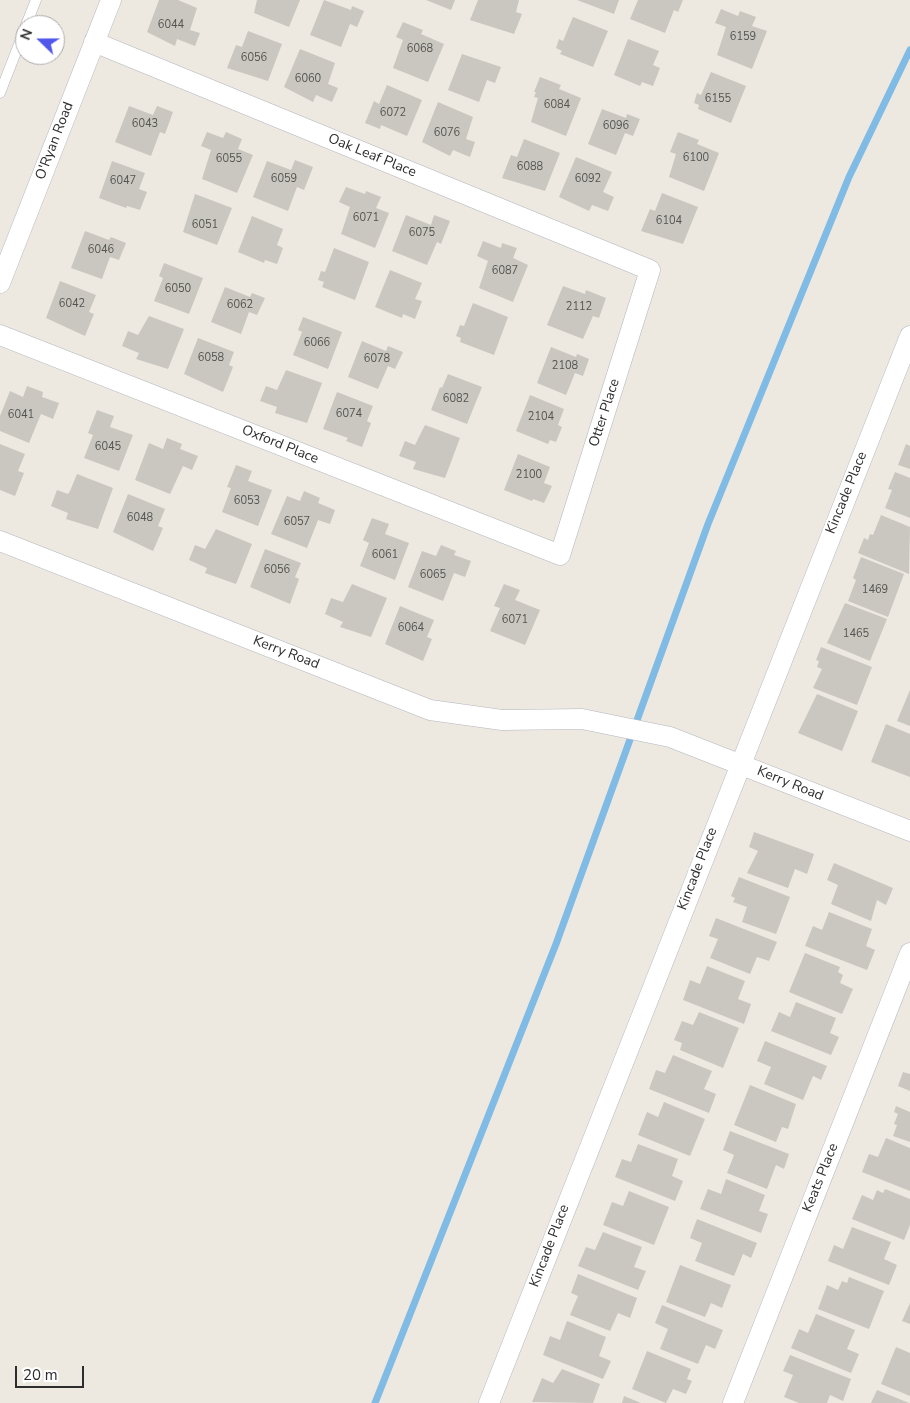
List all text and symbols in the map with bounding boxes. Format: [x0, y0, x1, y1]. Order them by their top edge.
north arrow [15, 15, 65, 65]
house number: 6044 [158, 18, 184, 32]
text: N [16, 26, 37, 43]
house number: 6159 [730, 30, 756, 44]
house number: 6068 [407, 42, 433, 56]
house number: 6056 [241, 51, 267, 65]
house number: 6060 [295, 72, 321, 86]
house number: 6155 [705, 92, 731, 106]
house number: 6084 [544, 98, 570, 112]
street label: O'Ryan Road [33, 100, 77, 182]
house number: 6072 [380, 106, 406, 120]
house number: 6043 [132, 117, 158, 131]
house number: 6096 [603, 119, 629, 133]
house number: 6076 [434, 126, 460, 140]
street label: Oak Leaf Place [325, 131, 419, 181]
house number: 6100 [683, 151, 709, 165]
house number: 6055 [216, 152, 242, 166]
house number: 6088 [517, 160, 543, 174]
house number: 6059 [271, 172, 297, 186]
house number: 6092 [575, 172, 601, 186]
house number: 6047 [110, 174, 136, 188]
house number: 6071 [353, 211, 379, 225]
house number: 6104 [656, 214, 682, 228]
house number: 6051 [192, 218, 218, 232]
house number: 6075 [409, 226, 435, 240]
house number: 6046 [88, 243, 114, 257]
house number: 6087 [492, 264, 518, 278]
house number: 6050 [165, 282, 191, 296]
house number: 6042 [59, 297, 85, 311]
house number: 6062 [227, 298, 253, 312]
house number: 2112 [566, 300, 592, 314]
house number: 6066 [304, 336, 330, 350]
house number: 6058 [198, 351, 224, 365]
house number: 6078 [364, 352, 390, 366]
house number: 2108 [552, 359, 578, 373]
street label: Otter Place [586, 377, 624, 449]
house number: 6082 [443, 392, 469, 406]
house number: 6074 [336, 407, 362, 421]
house number: 6041 [8, 408, 34, 422]
house number: 2104 [528, 410, 554, 424]
street label: Oxford Place [239, 422, 321, 468]
house number: 6045 [95, 440, 121, 454]
street label: Kincade Place [823, 449, 871, 537]
house number: 2100 [516, 468, 542, 482]
house number: 6053 [234, 494, 260, 508]
house number: 6048 [127, 511, 153, 525]
house number: 6057 [284, 515, 310, 529]
house number: 6061 [372, 548, 398, 562]
house number: 6056 [264, 563, 290, 577]
house number: 6065 [420, 568, 446, 582]
house number: 1469 [862, 583, 888, 597]
house number: 6071 [502, 613, 528, 627]
house number: 6064 [398, 621, 424, 635]
house number: 1465 [843, 627, 869, 641]
street label: Kerry Road [250, 633, 322, 673]
street label: Kerry Road [754, 763, 826, 805]
street label: Kincade Place [675, 825, 721, 913]
street label: Keats Place [800, 1141, 842, 1215]
street label: Kincade Place [527, 1202, 573, 1290]
scale bar [18, 1356, 86, 1388]
text: 20 m [23, 1365, 58, 1385]

